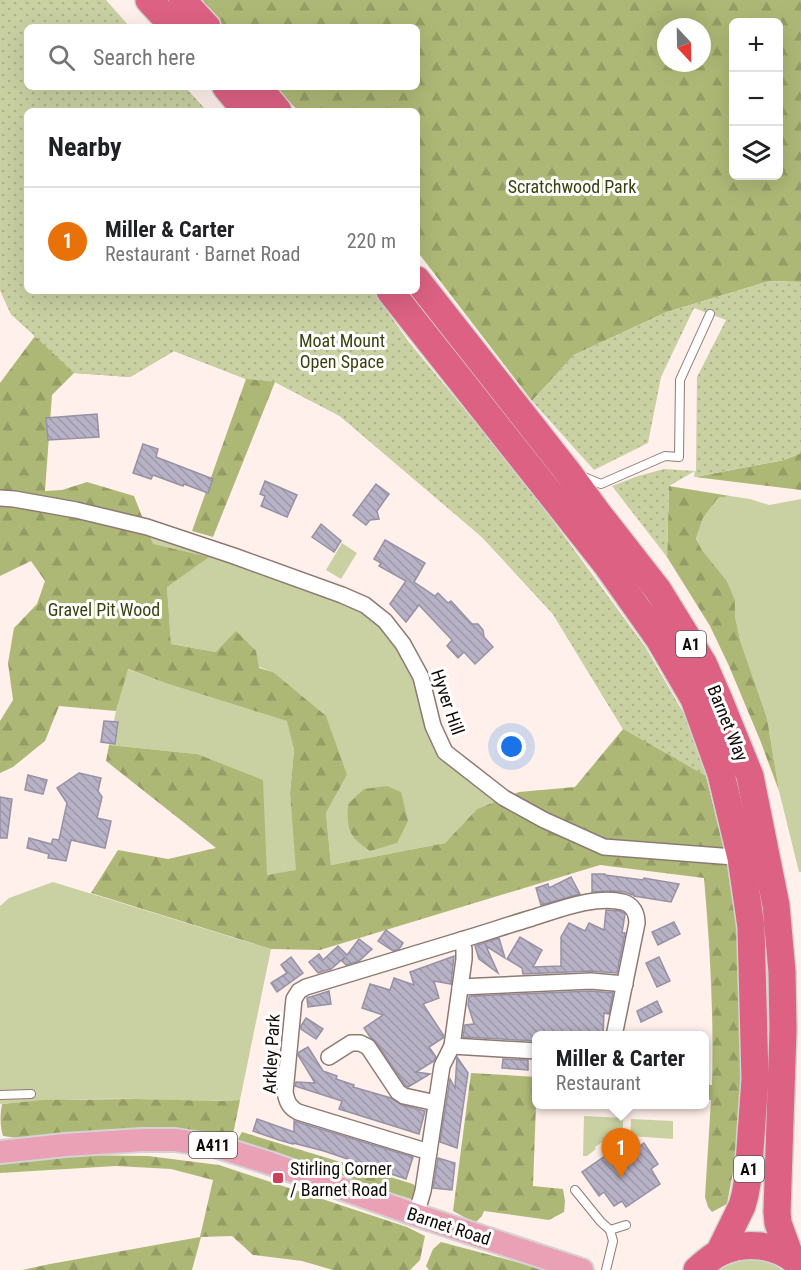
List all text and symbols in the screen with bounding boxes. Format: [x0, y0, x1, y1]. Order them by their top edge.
north arrow [657, 18, 711, 72]
map controls [729, 18, 783, 180]
button: + [729, 18, 783, 72]
search box [24, 24, 420, 90]
icon: search [45, 41, 78, 74]
text: Search here [93, 45, 195, 70]
button: − [729, 72, 783, 126]
button: layers [729, 126, 783, 180]
text: Nearby [48, 132, 122, 162]
park label: Scratchwood Park [508, 176, 636, 197]
text: Miller & Carter [105, 217, 234, 242]
text: 1 [62, 229, 73, 253]
text: 220 m [347, 229, 396, 253]
text: Restaurant · Barnet Road [105, 242, 301, 266]
park label: Moat Mount Open Space [299, 330, 385, 372]
park label: Gravel Pit Wood [48, 599, 160, 620]
road number: A1 [676, 631, 706, 657]
street label: Hyver Hill [427, 667, 469, 737]
street label: Barnet Way [703, 682, 753, 764]
your location [497, 732, 526, 761]
street label: Arkley Park [258, 1013, 284, 1095]
popup [532, 1031, 709, 1109]
text: Miller & Carter [556, 1046, 685, 1071]
text: Restaurant [556, 1071, 641, 1095]
pin: 1 [602, 1128, 640, 1178]
road number: A411 [189, 1132, 237, 1158]
road number: A1 [734, 1156, 764, 1182]
place label: Stirling Corner / Barnet Road [290, 1158, 392, 1200]
marker: Stirling Corner / Barnet Road [271, 1171, 285, 1185]
street label: Barnet Road [405, 1203, 493, 1249]

